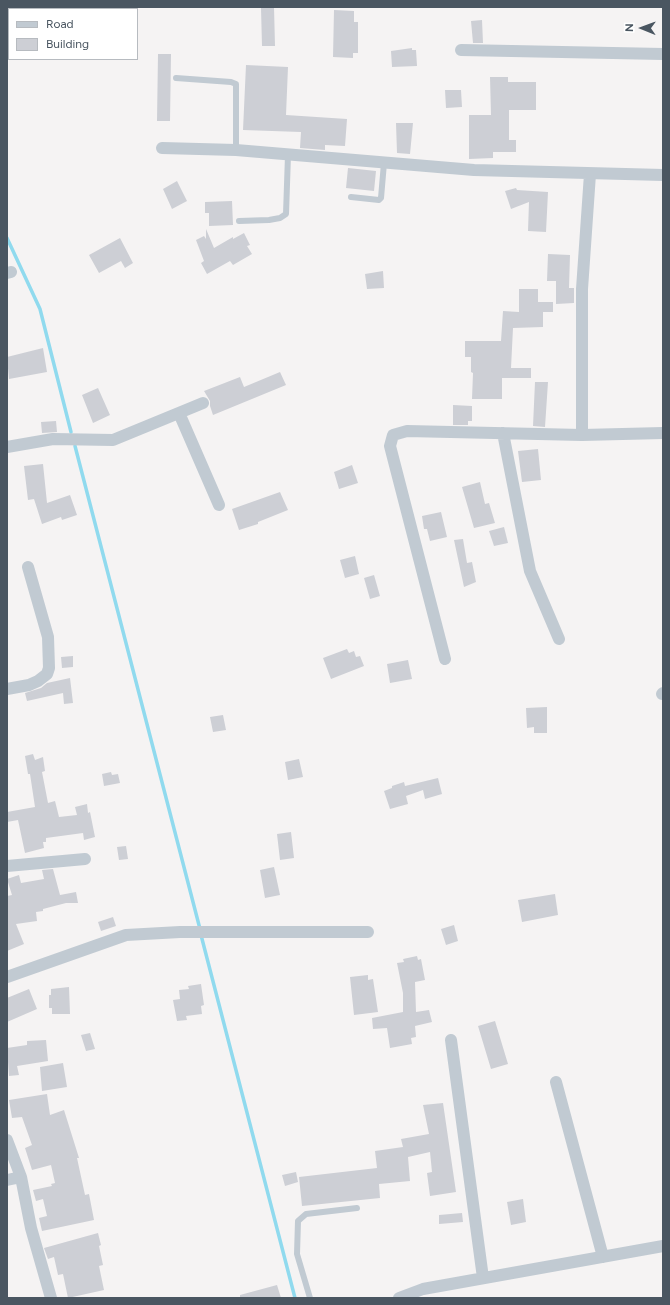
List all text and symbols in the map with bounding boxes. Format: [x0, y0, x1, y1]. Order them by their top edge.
legend [8, 8, 138, 60]
north arrow [622, 8, 662, 48]
text: Road [46, 17, 74, 31]
text: N [623, 23, 636, 32]
text: Building [46, 37, 89, 51]

